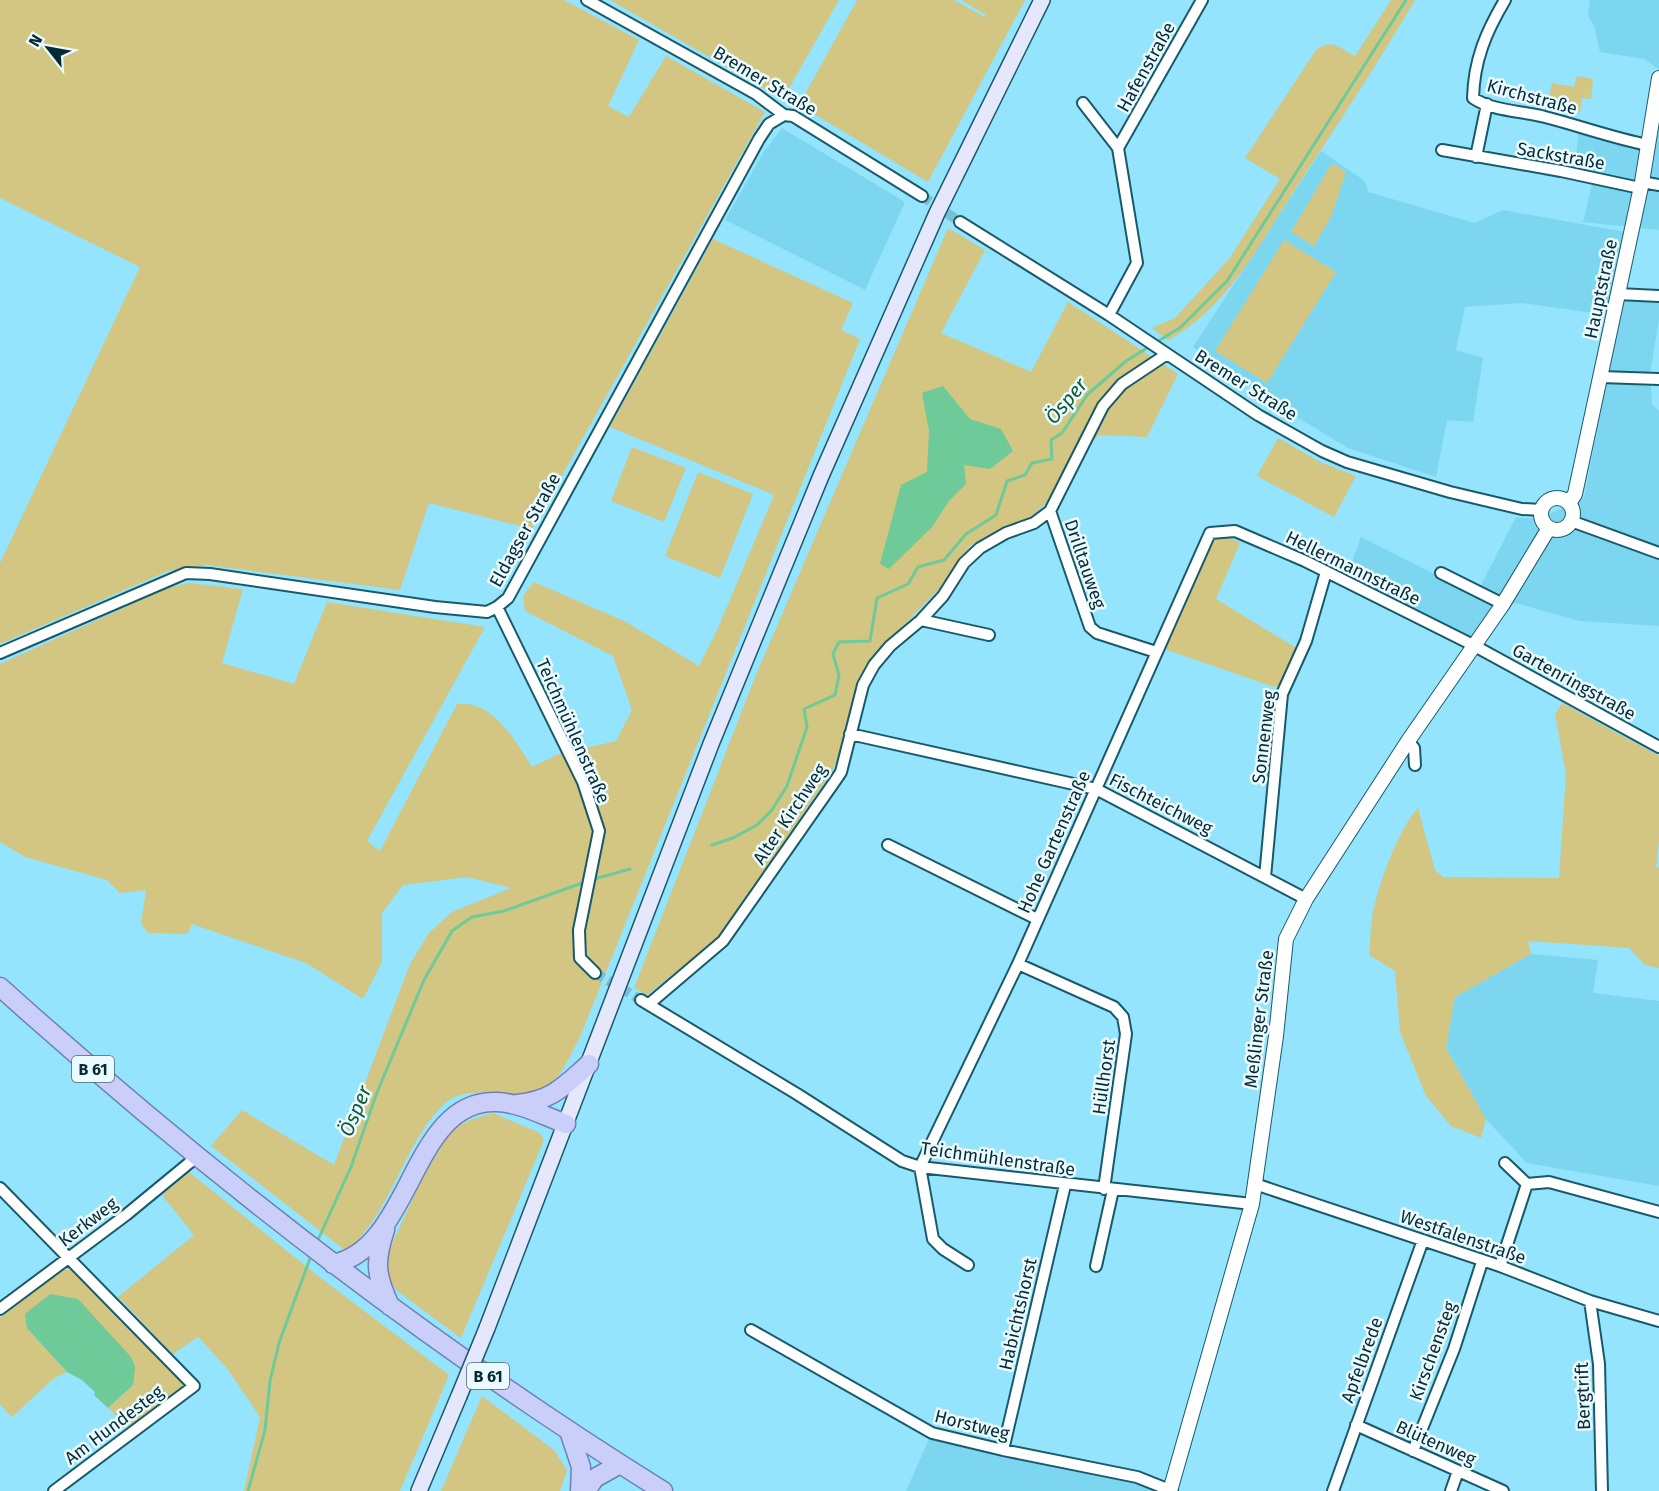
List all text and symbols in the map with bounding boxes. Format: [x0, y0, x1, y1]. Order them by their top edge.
north arrow [18, 18, 78, 78]
street label: Hafenstraße [1112, 18, 1180, 116]
text: N [25, 31, 46, 50]
street label: Bremer Straße [709, 41, 821, 121]
street label: Kirchstraße [1484, 74, 1580, 120]
street label: Sackstraße [1515, 137, 1607, 175]
street label: Hauptstraße [1580, 237, 1622, 341]
street label: Bremer Straße [1191, 345, 1301, 425]
water label: Ösper [1040, 372, 1093, 429]
street label: Eldagser Straße [485, 469, 565, 591]
street label: Drilltauweg [1059, 517, 1111, 612]
street label: Hellermannstraße [1282, 526, 1424, 610]
street label: Gartenringstraße [1508, 639, 1640, 725]
street label: Teichmühlenstraße [531, 655, 615, 807]
street label: Sonnenweg [1247, 688, 1281, 785]
street label: Alter Kirchweg [748, 759, 832, 869]
street label: Hohe Gartenstraße [1013, 767, 1095, 917]
street label: Fischteichweg [1106, 769, 1217, 840]
street label: Meßlinger Straße [1240, 949, 1278, 1089]
street label: Hüllhorst [1088, 1037, 1120, 1116]
road number: B 61 [72, 1056, 114, 1082]
water label: Ösper [334, 1081, 377, 1140]
street label: Teichmühlenstraße [919, 1137, 1077, 1181]
street label: Kerkweg [54, 1192, 122, 1251]
street label: Westfalenstraße [1397, 1205, 1529, 1269]
street label: Habichtshorst [994, 1255, 1042, 1372]
street label: Kirschensteg [1405, 1298, 1461, 1404]
street label: Apfelbrede [1336, 1314, 1388, 1406]
street label: Bergtrift [1571, 1361, 1595, 1430]
road number: B 61 [467, 1363, 509, 1389]
street label: Am Hundesteg [60, 1380, 168, 1469]
street label: Horstweg [932, 1405, 1012, 1445]
street label: Blütenweg [1393, 1416, 1480, 1471]

